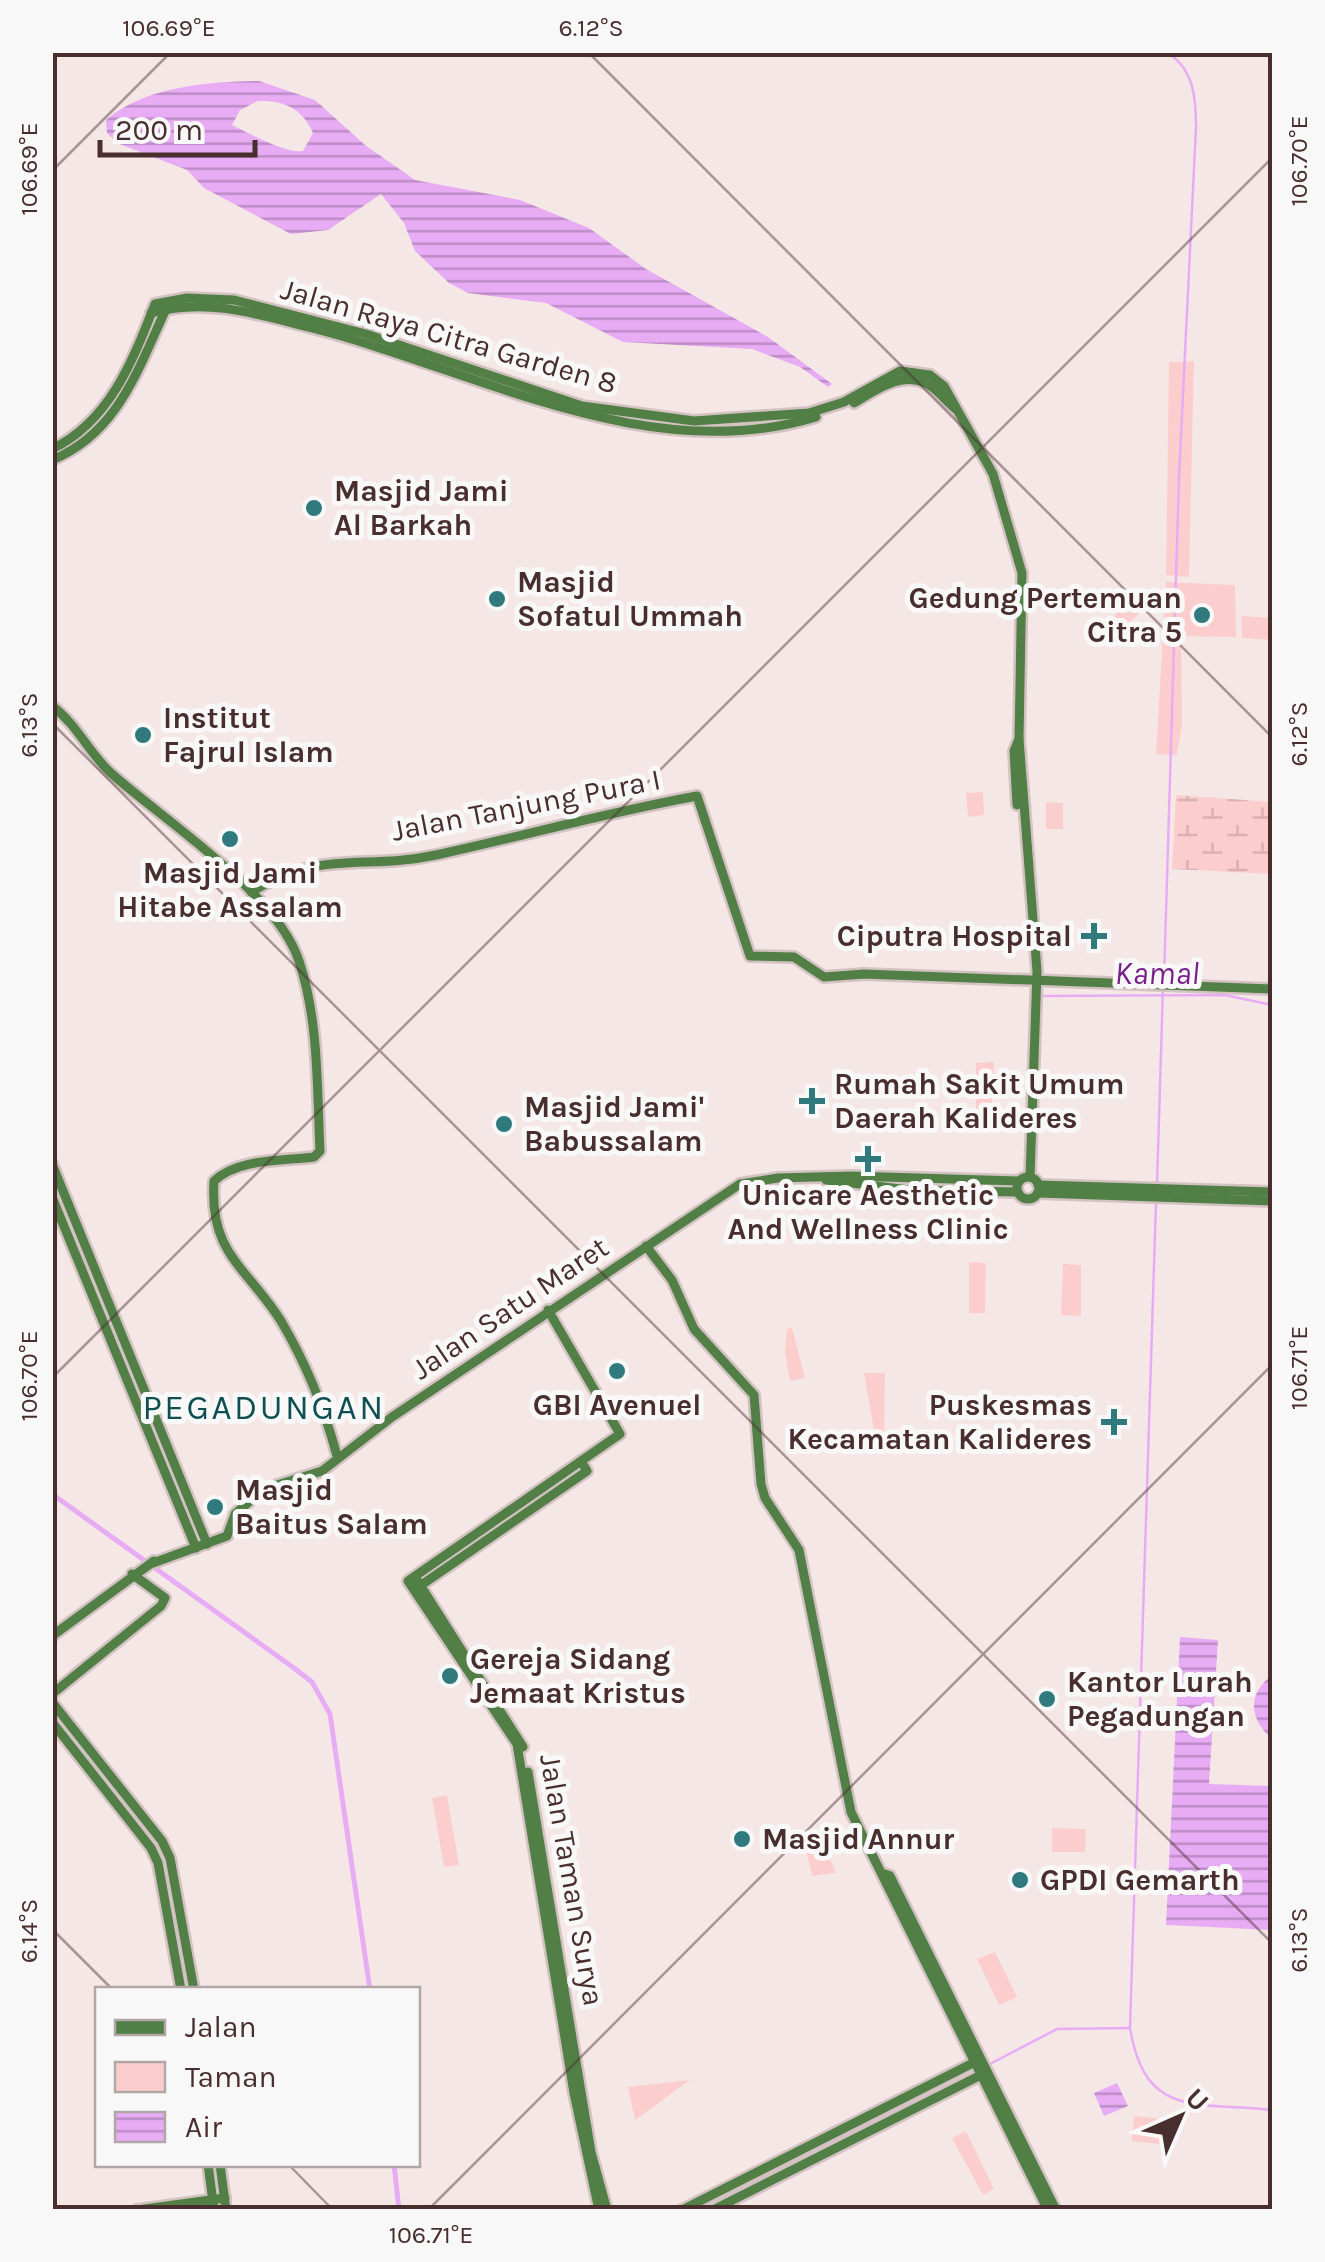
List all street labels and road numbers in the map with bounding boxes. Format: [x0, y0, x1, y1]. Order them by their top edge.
street label: Jalan Raya Citra Garden 8 [277, 271, 621, 401]
street label: Jalan Tanjung Pura I [388, 761, 664, 849]
street label: Jalan Satu Maret [405, 1229, 615, 1387]
street label: Jalan Taman Surya [532, 1751, 612, 2009]

